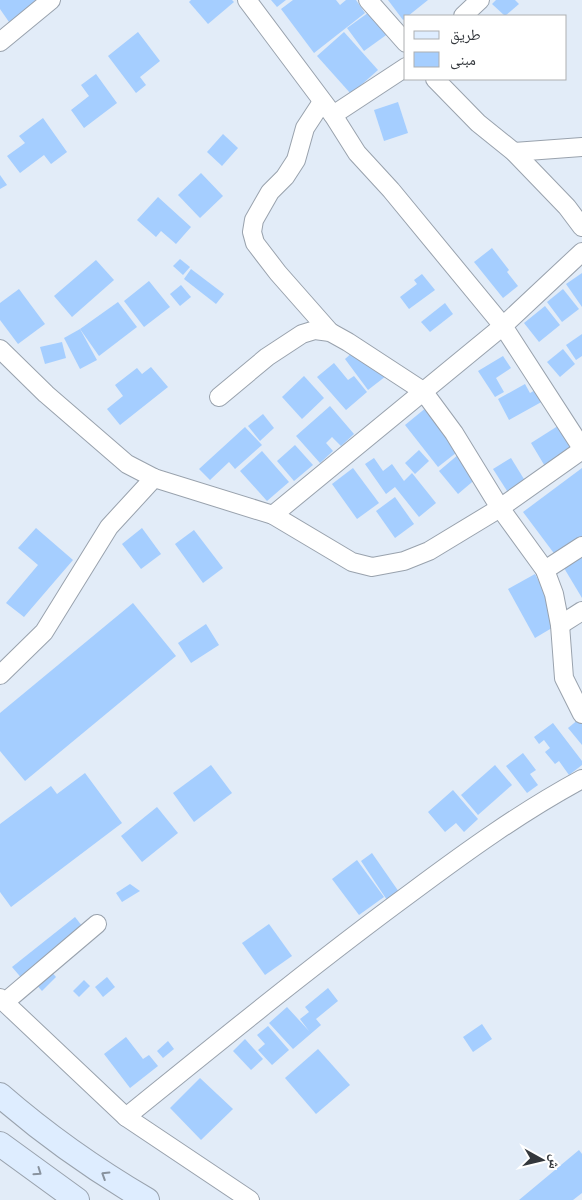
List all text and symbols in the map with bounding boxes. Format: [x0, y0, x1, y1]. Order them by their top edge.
legend [404, 15, 567, 80]
text: طريق [450, 26, 481, 45]
text: مبنى [450, 51, 476, 70]
north arrow [517, 1135, 567, 1185]
text: ش [545, 1153, 564, 1170]
one-way arrow [32, 1166, 42, 1175]
one-way arrow [102, 1172, 111, 1182]

